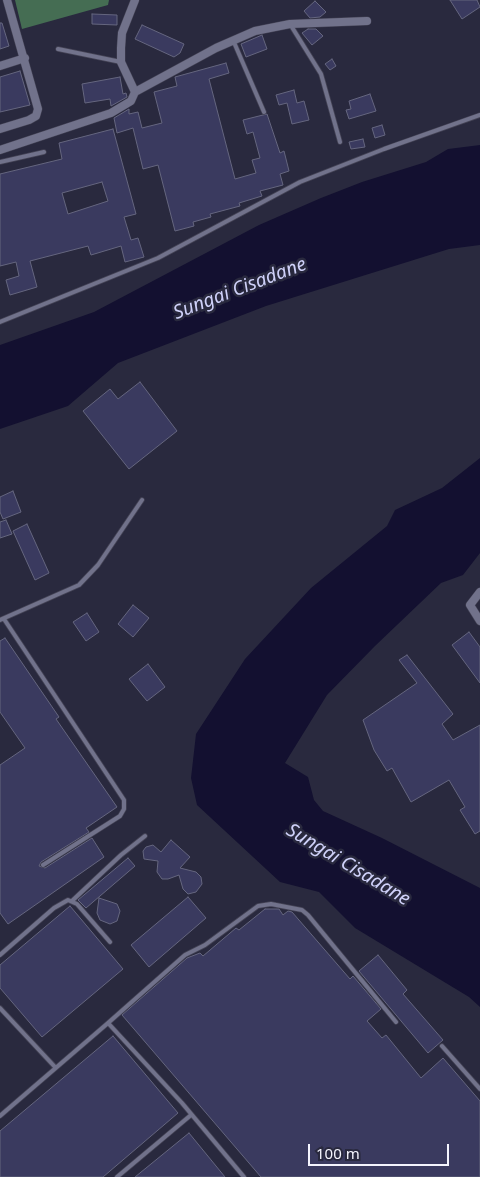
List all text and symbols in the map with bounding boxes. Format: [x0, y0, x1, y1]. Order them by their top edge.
water label: Sungai Cisadane [170, 253, 310, 325]
water label: Sungai Cisadane [282, 819, 414, 911]
scale bar [310, 1134, 451, 1166]
text: 100 m [316, 1143, 360, 1163]

